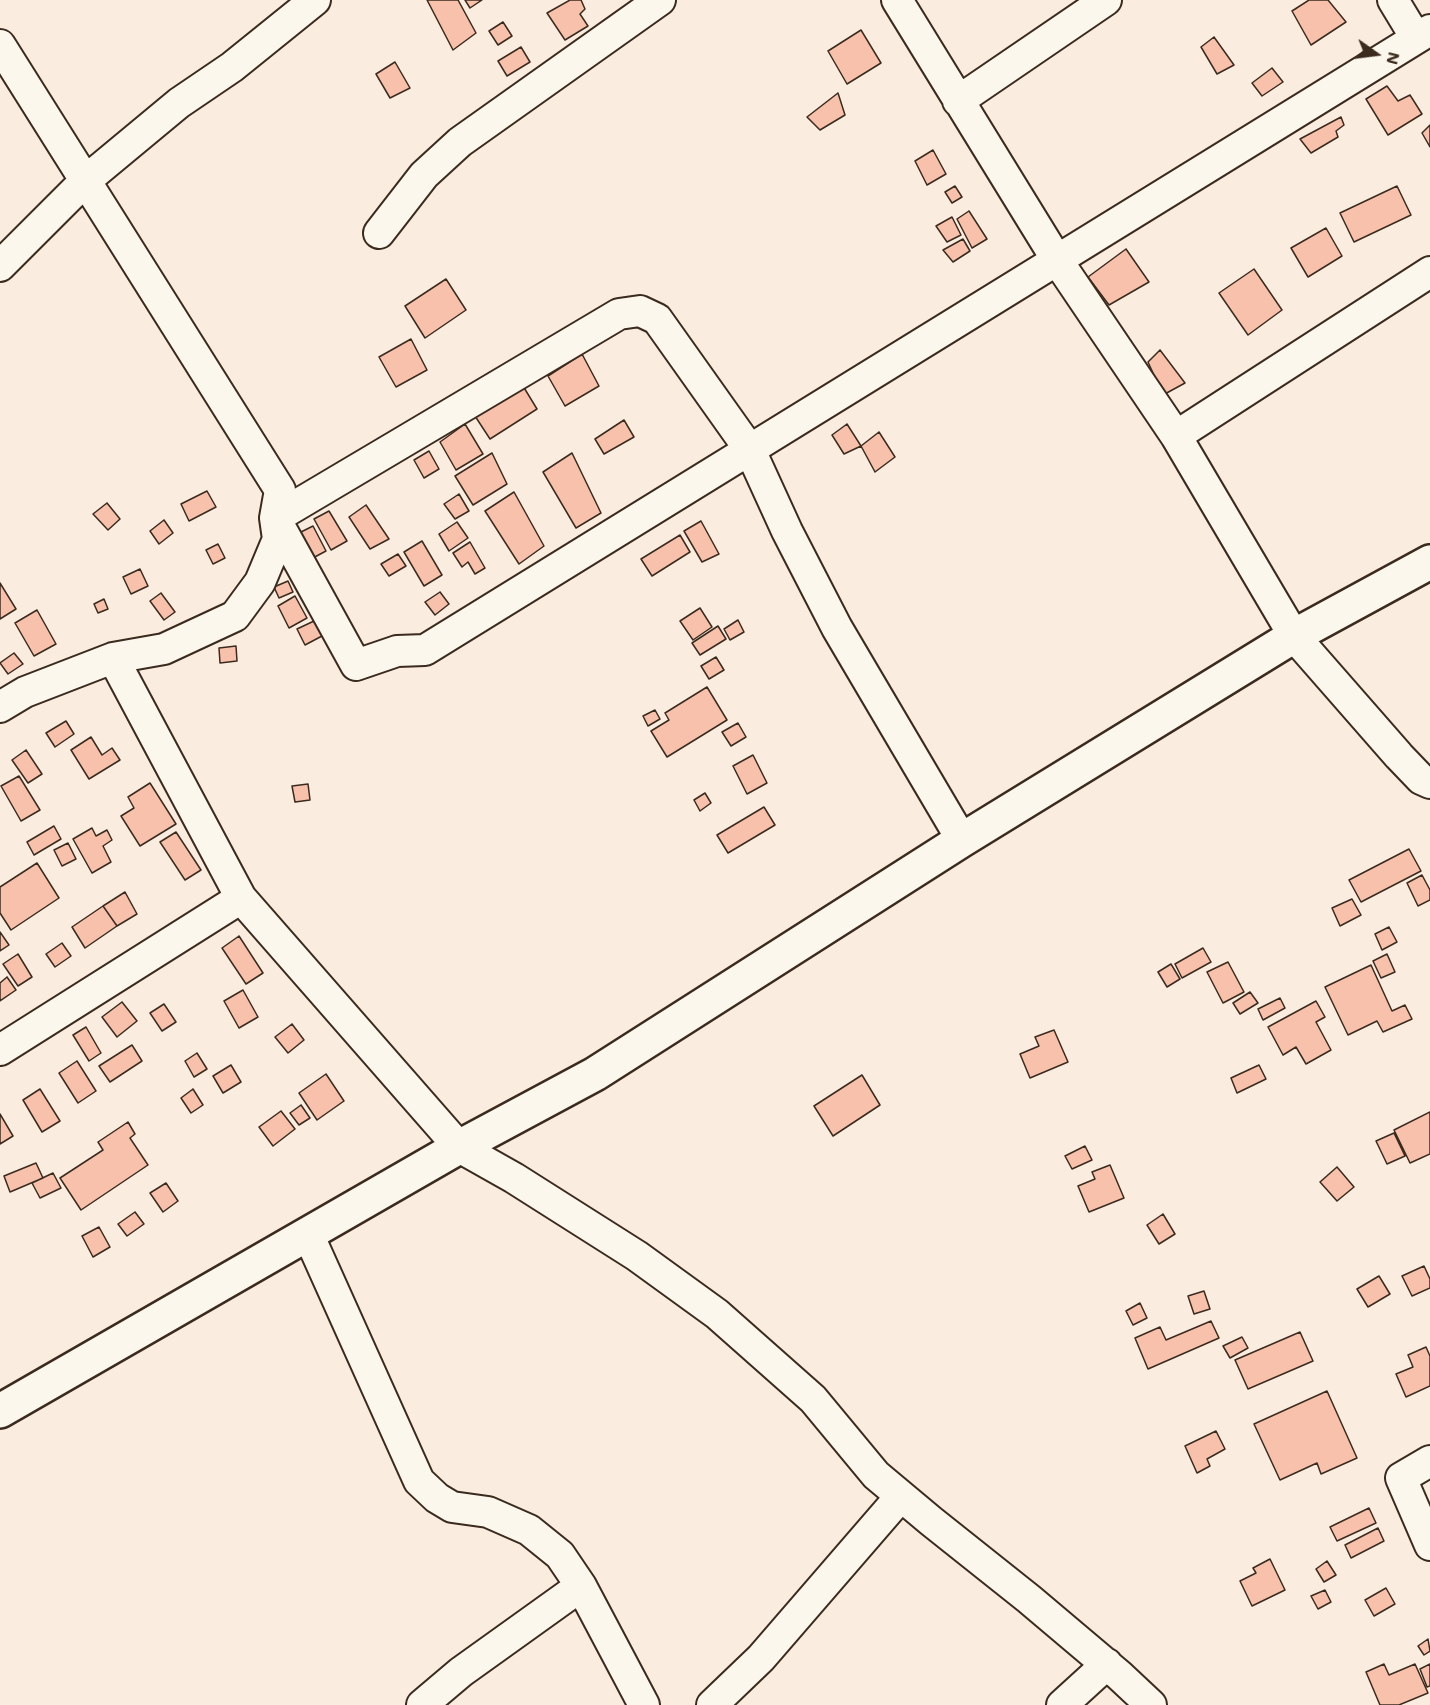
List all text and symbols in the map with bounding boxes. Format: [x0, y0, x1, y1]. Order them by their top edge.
north arrow [1346, 24, 1406, 84]
text: N [1382, 50, 1406, 67]

